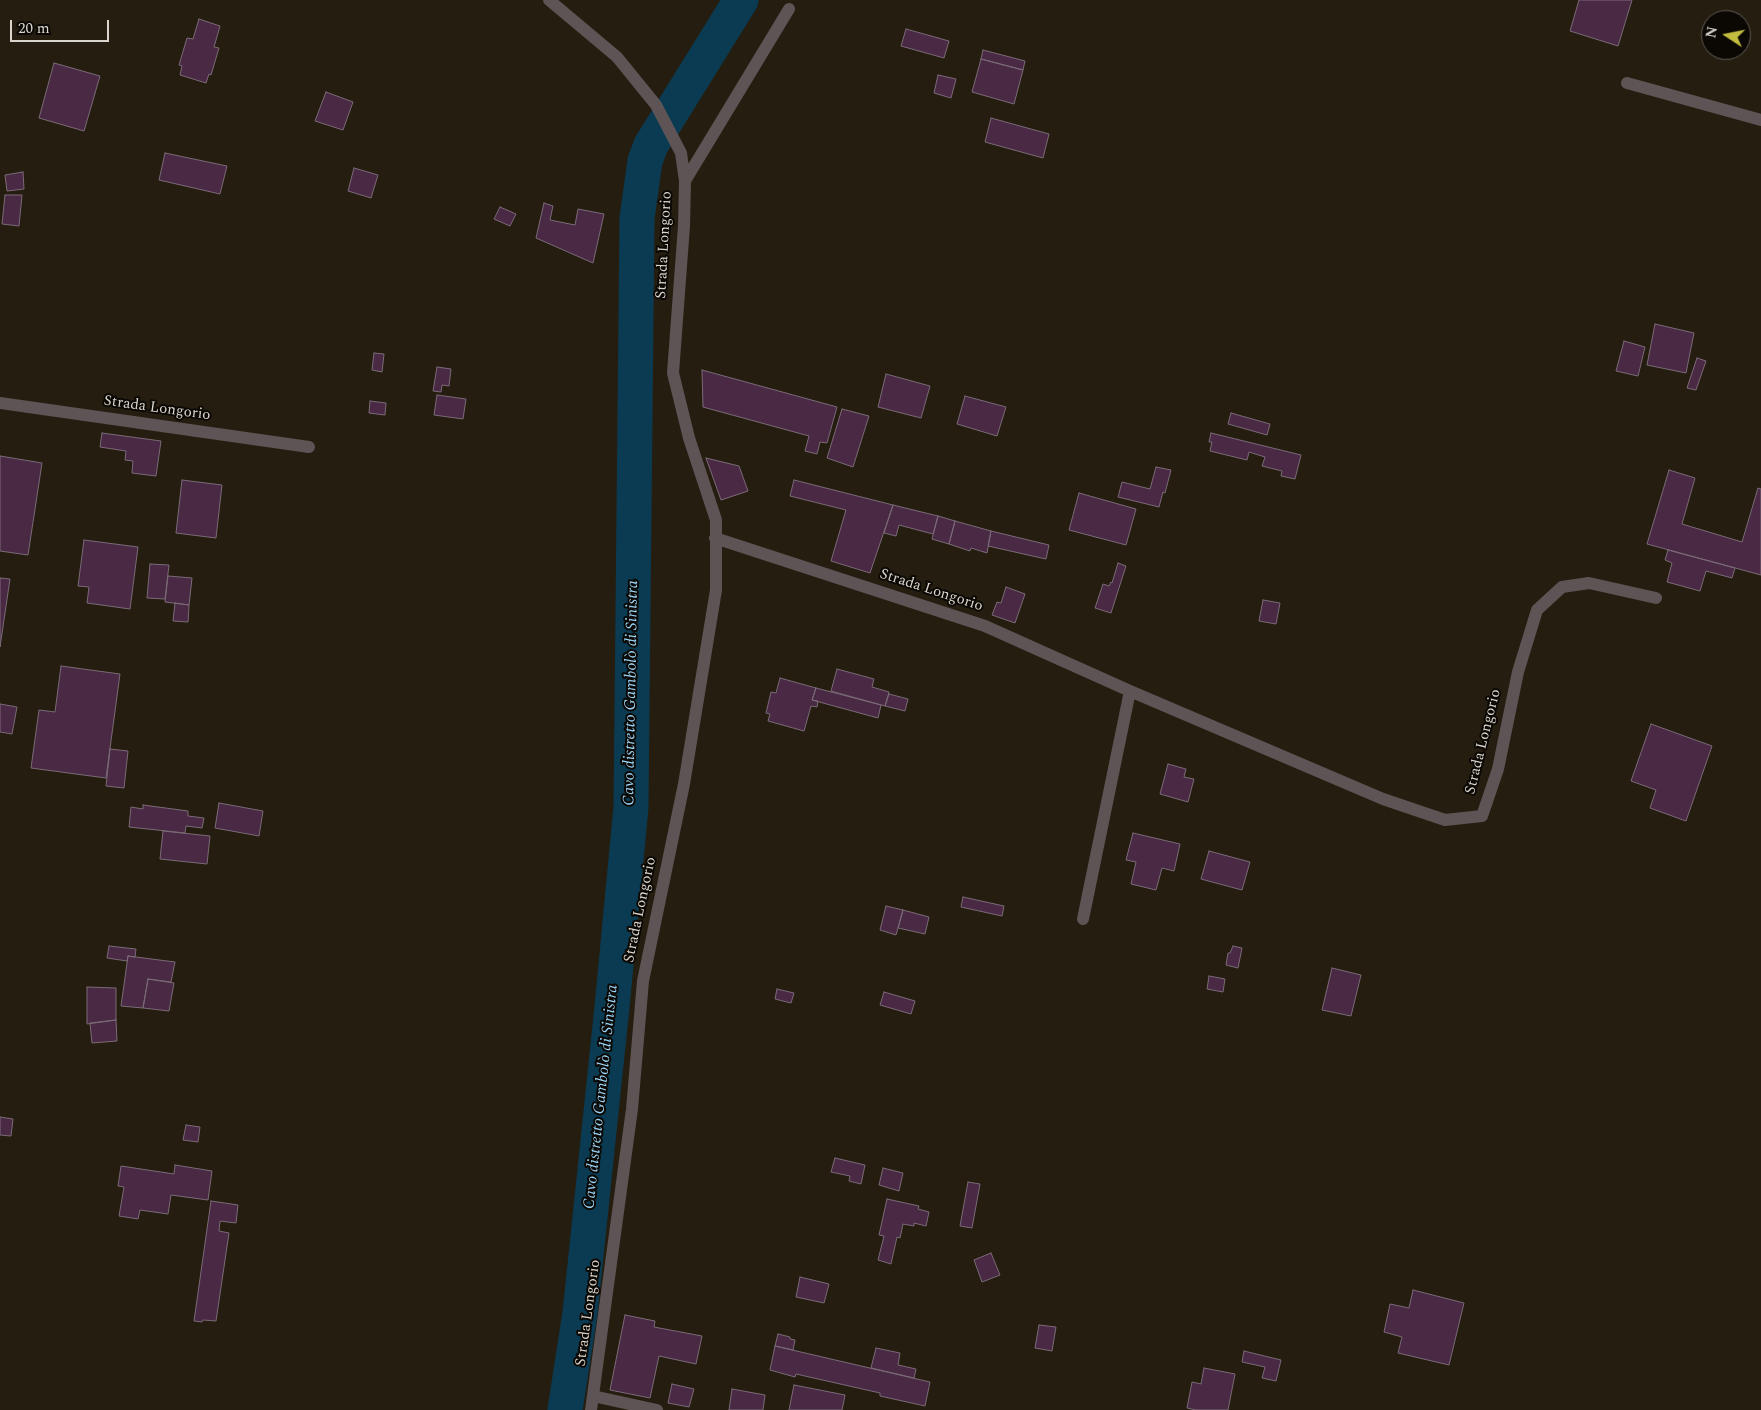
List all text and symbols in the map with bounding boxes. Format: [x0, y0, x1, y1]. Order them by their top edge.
scale bar [12, 10, 111, 42]
north arrow [1701, 10, 1751, 60]
text: 20 m [18, 17, 50, 40]
text: N [1700, 25, 1723, 40]
street label: Strada Longorio [653, 191, 677, 299]
street label: Strada Longorio [102, 393, 212, 425]
street label: Strada Longorio [877, 566, 985, 616]
water label: Cavo distretto Gambolò di Sinistra [620, 580, 644, 806]
street label: Strada Longorio [1462, 688, 1506, 796]
street label: Strada Longorio [621, 855, 661, 965]
water label: Cavo distretto Gambolò di Sinistra [581, 984, 623, 1210]
street label: Strada Longorio [573, 1258, 605, 1368]

